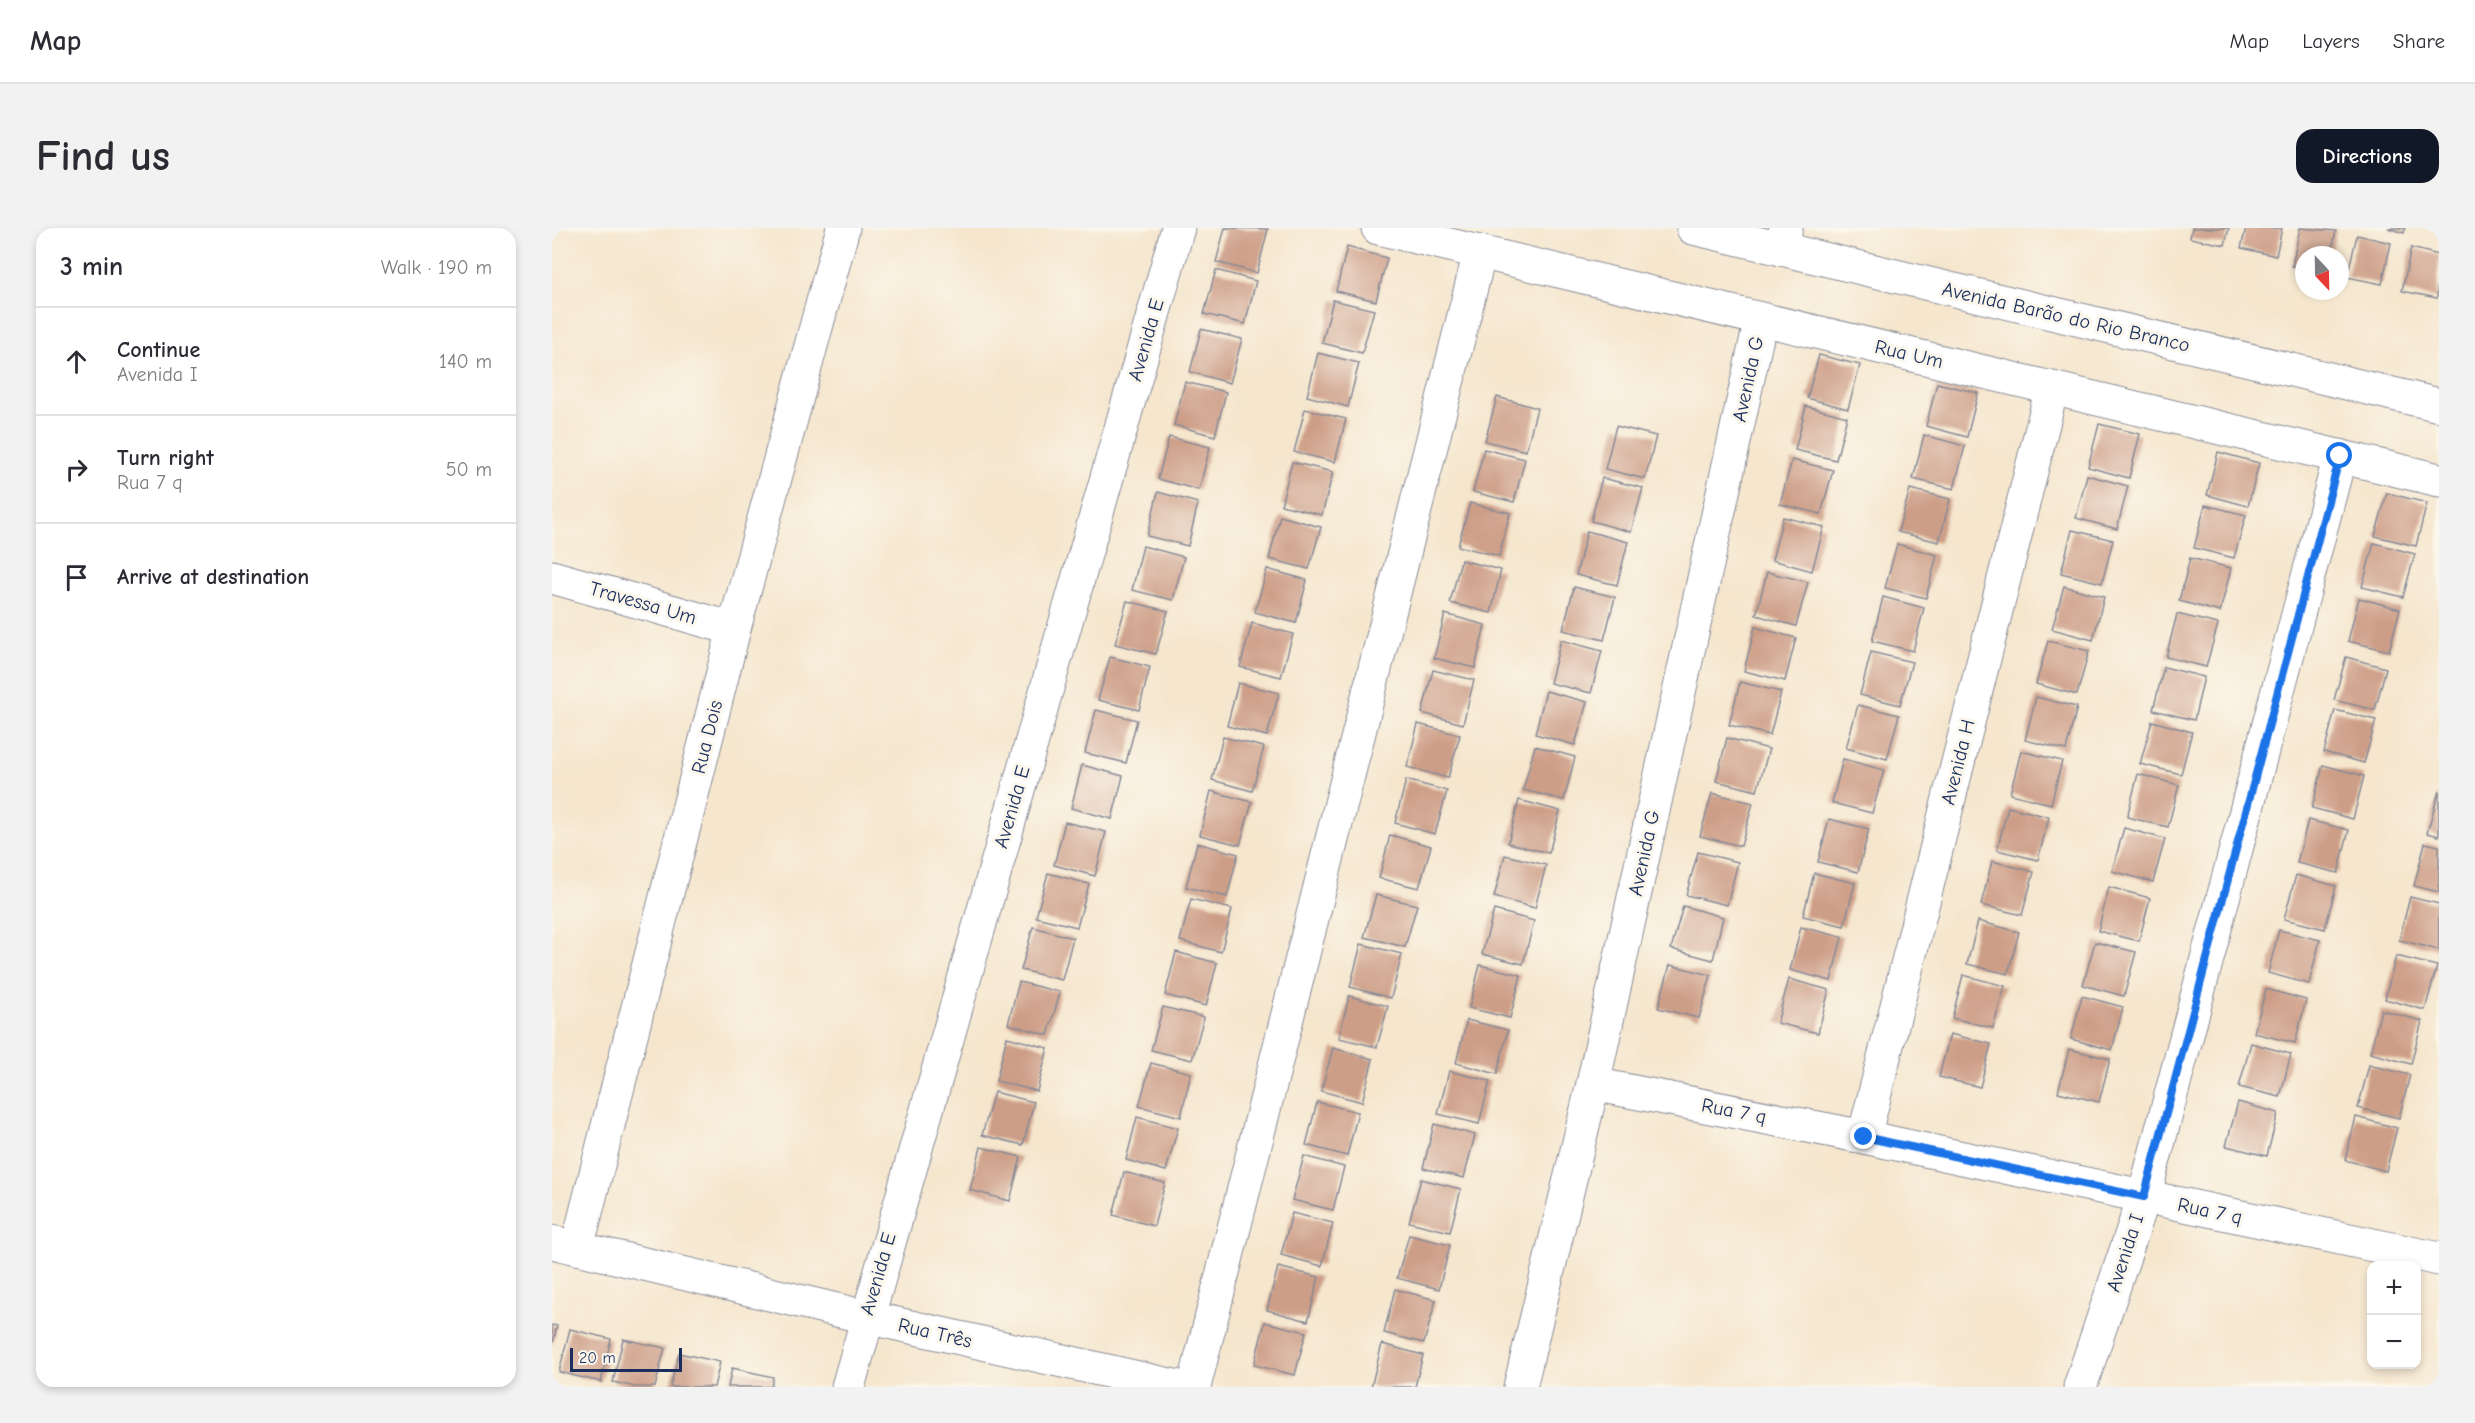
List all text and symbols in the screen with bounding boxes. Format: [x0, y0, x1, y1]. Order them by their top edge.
text: Map [30, 25, 81, 57]
text: Map [2230, 29, 2269, 53]
text: Layers [2302, 29, 2360, 53]
text: Share [2393, 29, 2445, 53]
button: Directions [2296, 129, 2439, 183]
text: Find us [36, 132, 170, 181]
north arrow [2295, 246, 2349, 300]
text: 3 min [60, 252, 123, 282]
text: Walk · 190 m [381, 256, 492, 279]
street label: Avenida Barão do Rio Branco [1940, 277, 2192, 357]
street label: Avenida E [1123, 296, 1169, 384]
street label: Avenida G [1728, 334, 1768, 424]
street label: Rua Um [1873, 335, 1945, 373]
text: Continue [117, 337, 200, 363]
icon: ahead [60, 345, 93, 378]
text: 140 m [439, 350, 492, 373]
text: Avenida I [117, 363, 198, 386]
route start [2326, 442, 2352, 468]
text: Turn right [117, 445, 214, 471]
icon: right [60, 453, 93, 486]
text: 50 m [446, 458, 492, 481]
text: Rua 7 q [117, 471, 183, 494]
icon: arrive [60, 561, 93, 594]
text: Arrive at destination [117, 564, 309, 590]
street label: Travessa Um [587, 577, 699, 629]
street label: Rua Dois [687, 698, 727, 776]
street label: Avenida H [1936, 717, 1980, 807]
street label: Avenida E [989, 763, 1035, 851]
street label: Avenida G [1624, 808, 1664, 898]
street label: Rua 7 q [1700, 1093, 1768, 1129]
route end [1850, 1123, 1876, 1149]
street label: Rua 7 q [2175, 1193, 2245, 1229]
street label: Avenida I [2102, 1211, 2148, 1295]
street label: Avenida E [855, 1230, 901, 1318]
map controls [2367, 1261, 2421, 1369]
button: + [2367, 1261, 2421, 1315]
street label: Rua Três [896, 1313, 974, 1353]
button: − [2367, 1315, 2421, 1369]
scale bar [570, 1345, 682, 1372]
text: 20 m [579, 1349, 616, 1367]

